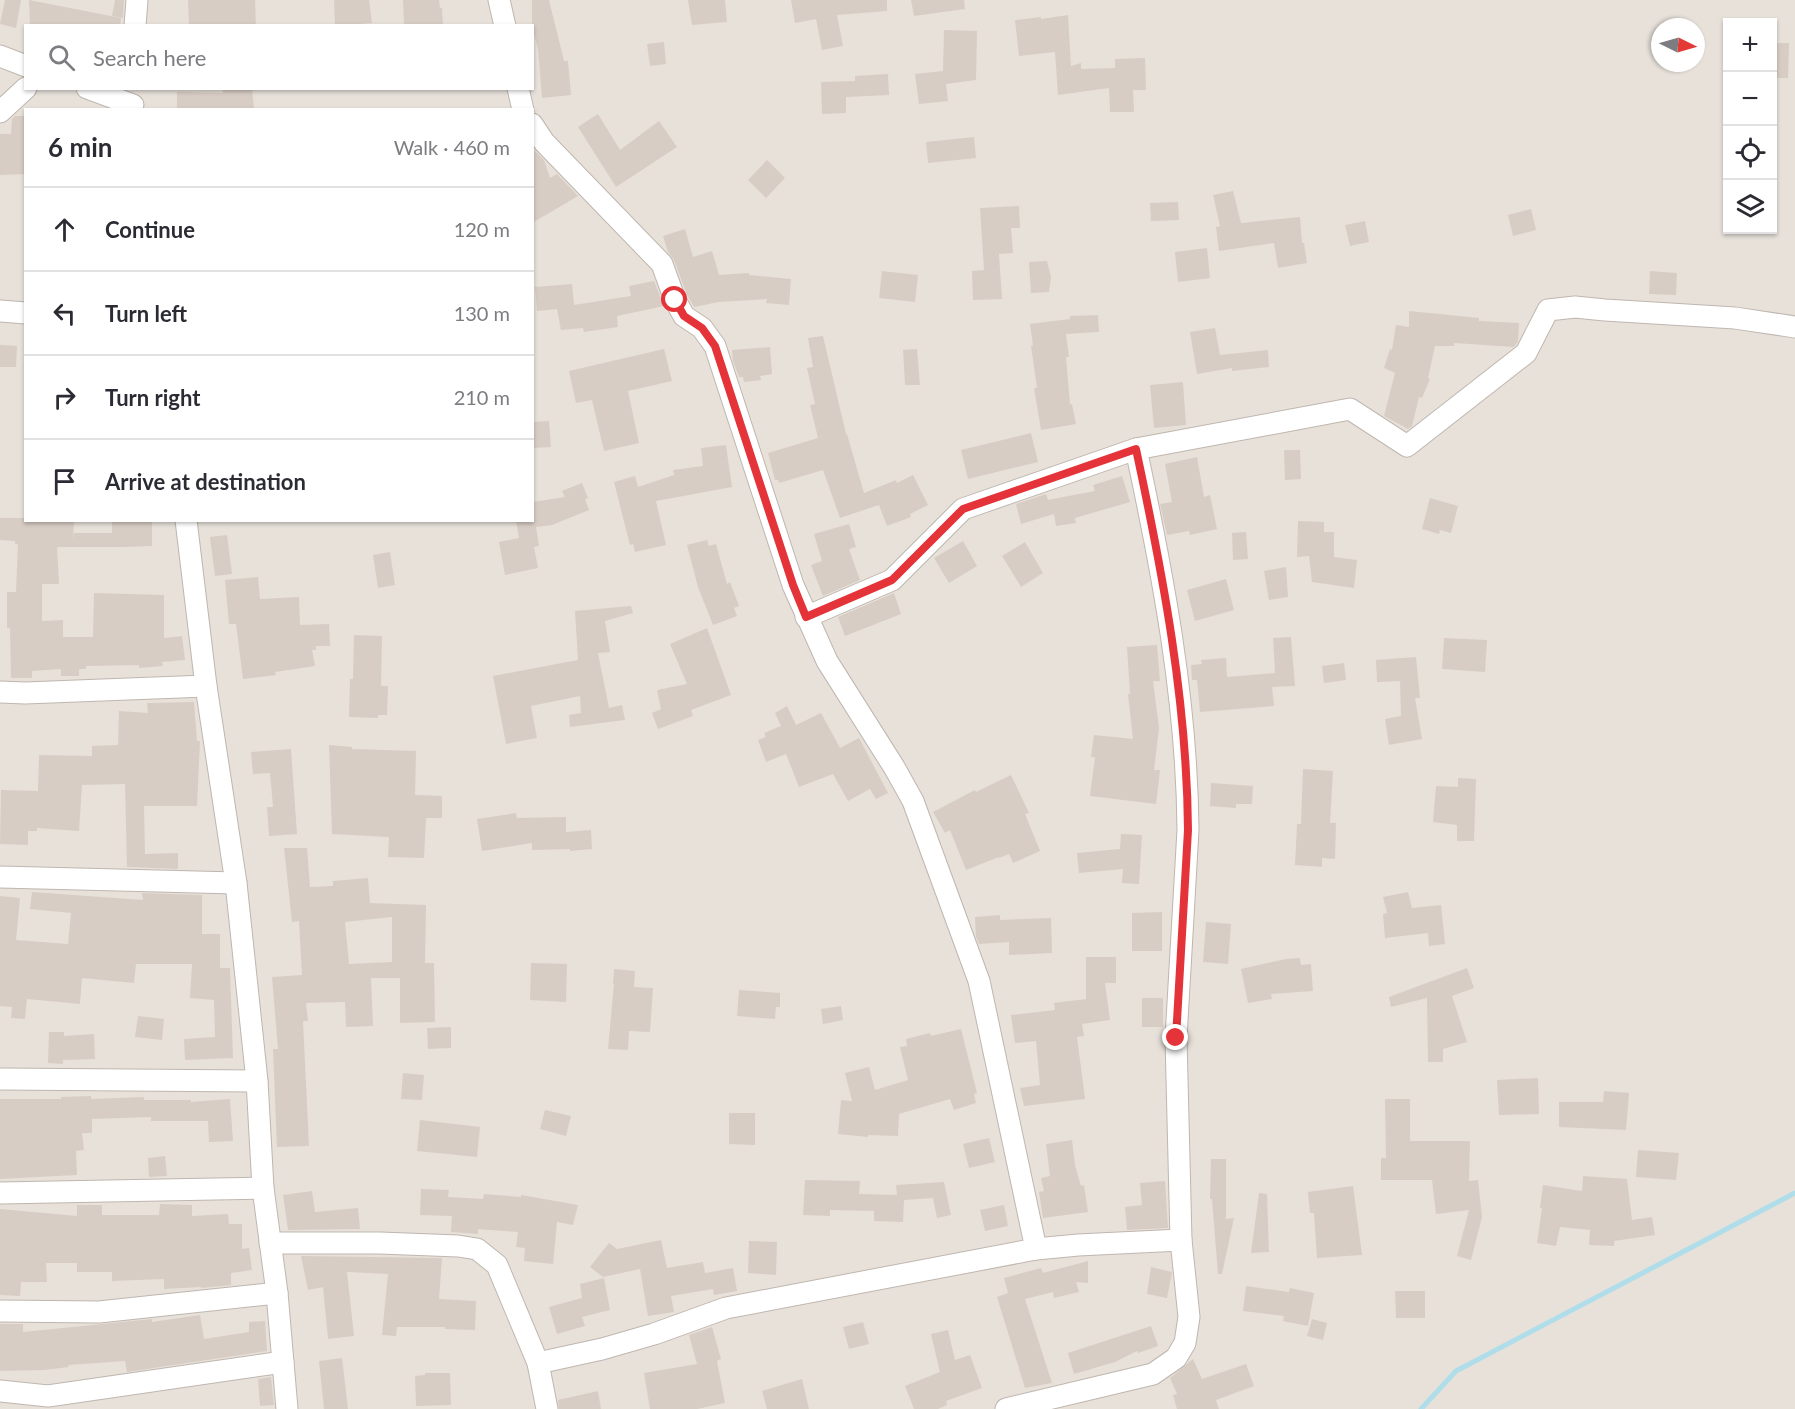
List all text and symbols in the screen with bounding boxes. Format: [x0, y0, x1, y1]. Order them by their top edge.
north arrow [1651, 18, 1705, 72]
map controls [1723, 18, 1777, 234]
button: + [1723, 18, 1777, 72]
search box [24, 24, 534, 90]
icon: search [45, 41, 78, 74]
text: Search here [93, 44, 206, 71]
button: − [1723, 72, 1777, 126]
button: locate [1723, 126, 1777, 180]
text: 6 min [48, 131, 112, 163]
text: Walk · 460 m [394, 135, 510, 159]
button: layers [1723, 180, 1777, 234]
icon: ahead [48, 213, 81, 246]
text: Continue [105, 216, 195, 243]
text: 120 m [454, 217, 510, 241]
route start [661, 286, 687, 312]
icon: left [48, 297, 81, 330]
text: Turn left [105, 300, 187, 327]
text: 130 m [454, 301, 510, 325]
icon: right [48, 381, 81, 414]
text: Turn right [105, 384, 200, 411]
text: 210 m [454, 385, 510, 409]
icon: arrive [48, 465, 81, 498]
text: Arrive at destination [105, 468, 306, 495]
route end [1162, 1024, 1188, 1050]

